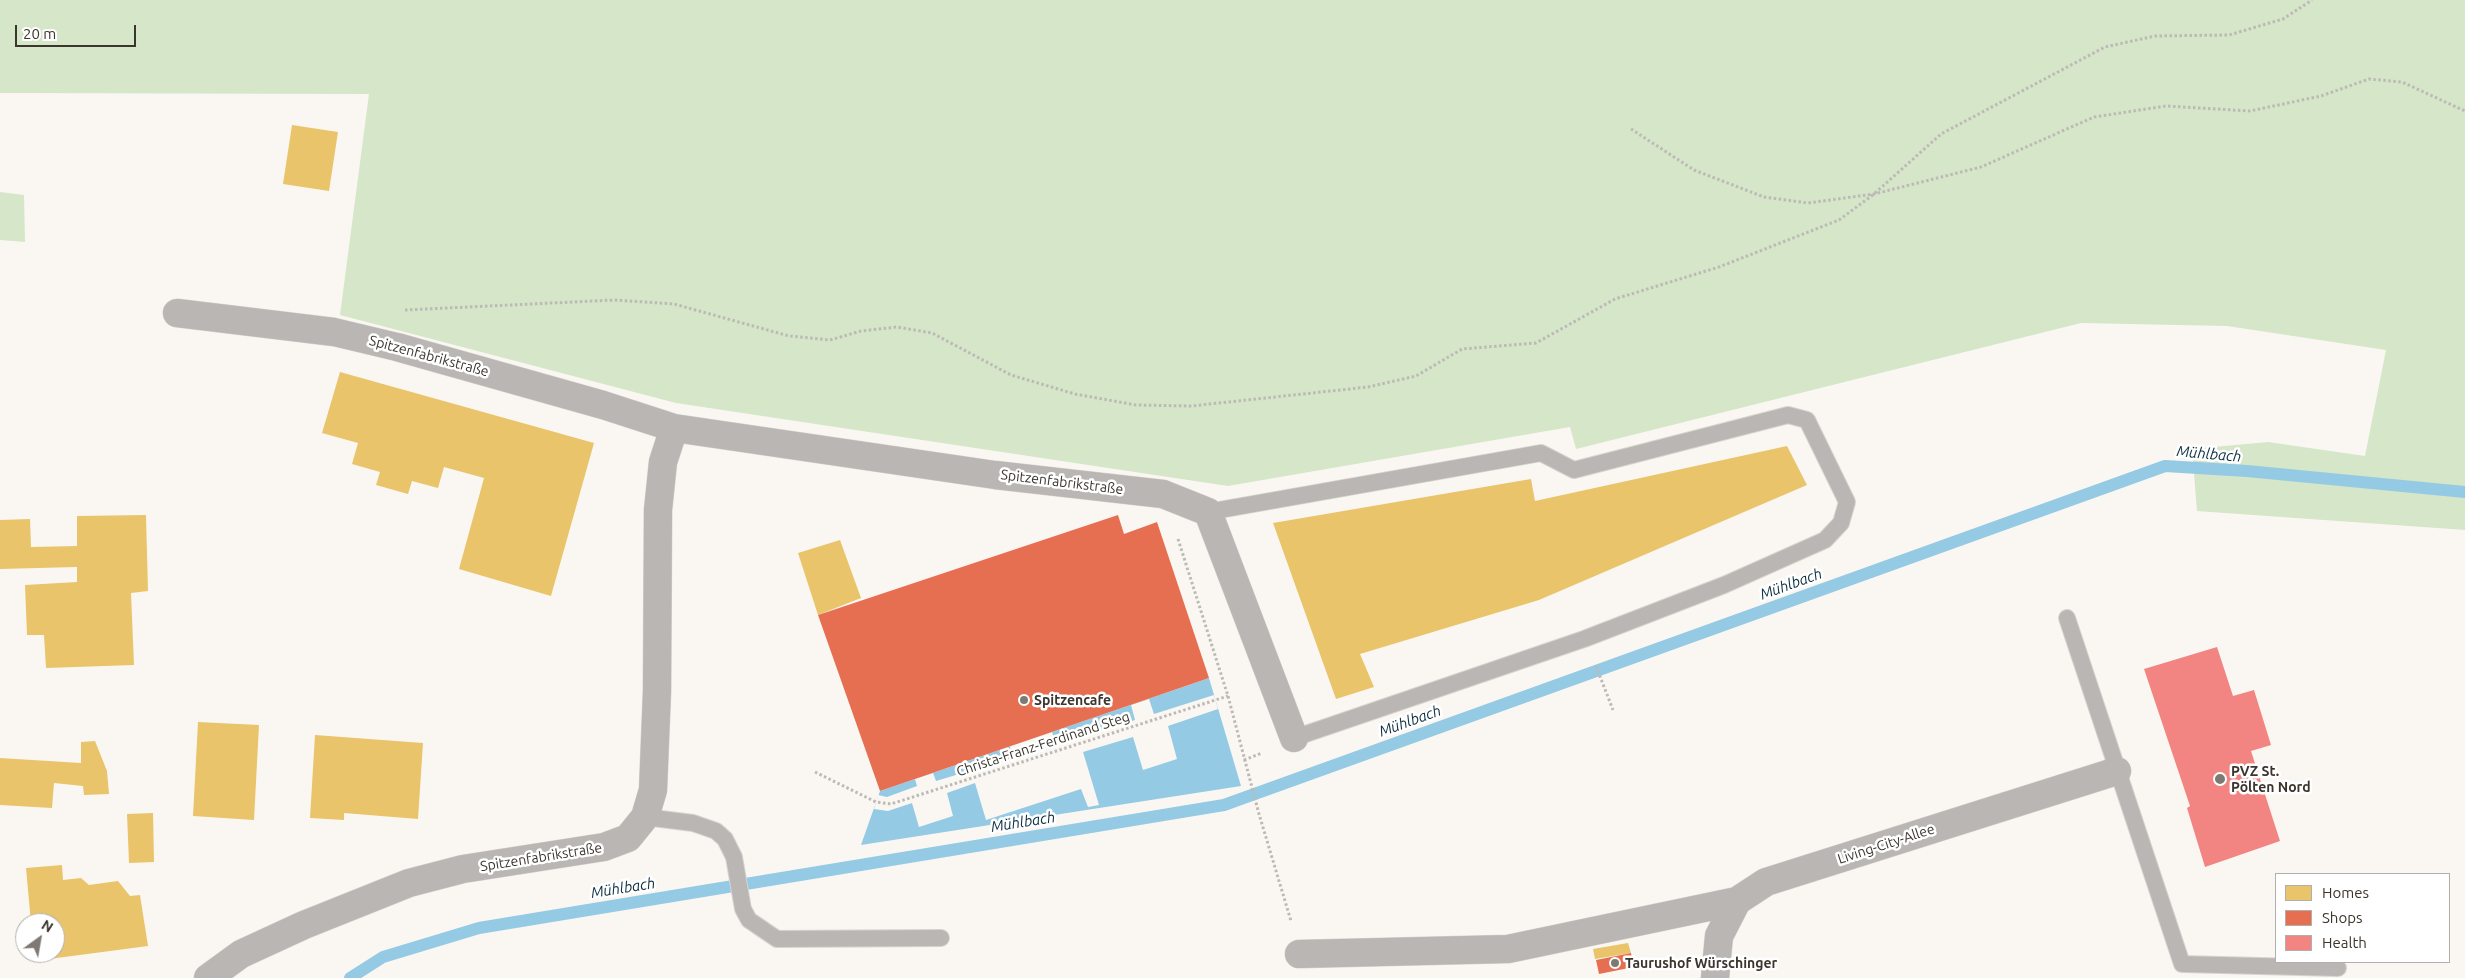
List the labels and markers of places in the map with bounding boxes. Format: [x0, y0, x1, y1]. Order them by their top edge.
place label: Spitzencafe [1034, 692, 1111, 708]
marker: Spitzencafe [1018, 694, 1030, 706]
place label: PVZ St. Pölten Nord [2231, 763, 2311, 796]
marker: PVZ St. Pölten Nord [2213, 772, 2227, 786]
place label: Taurushof Würschinger [1625, 955, 1777, 971]
marker: Taurushof Würschinger [1609, 957, 1621, 969]

